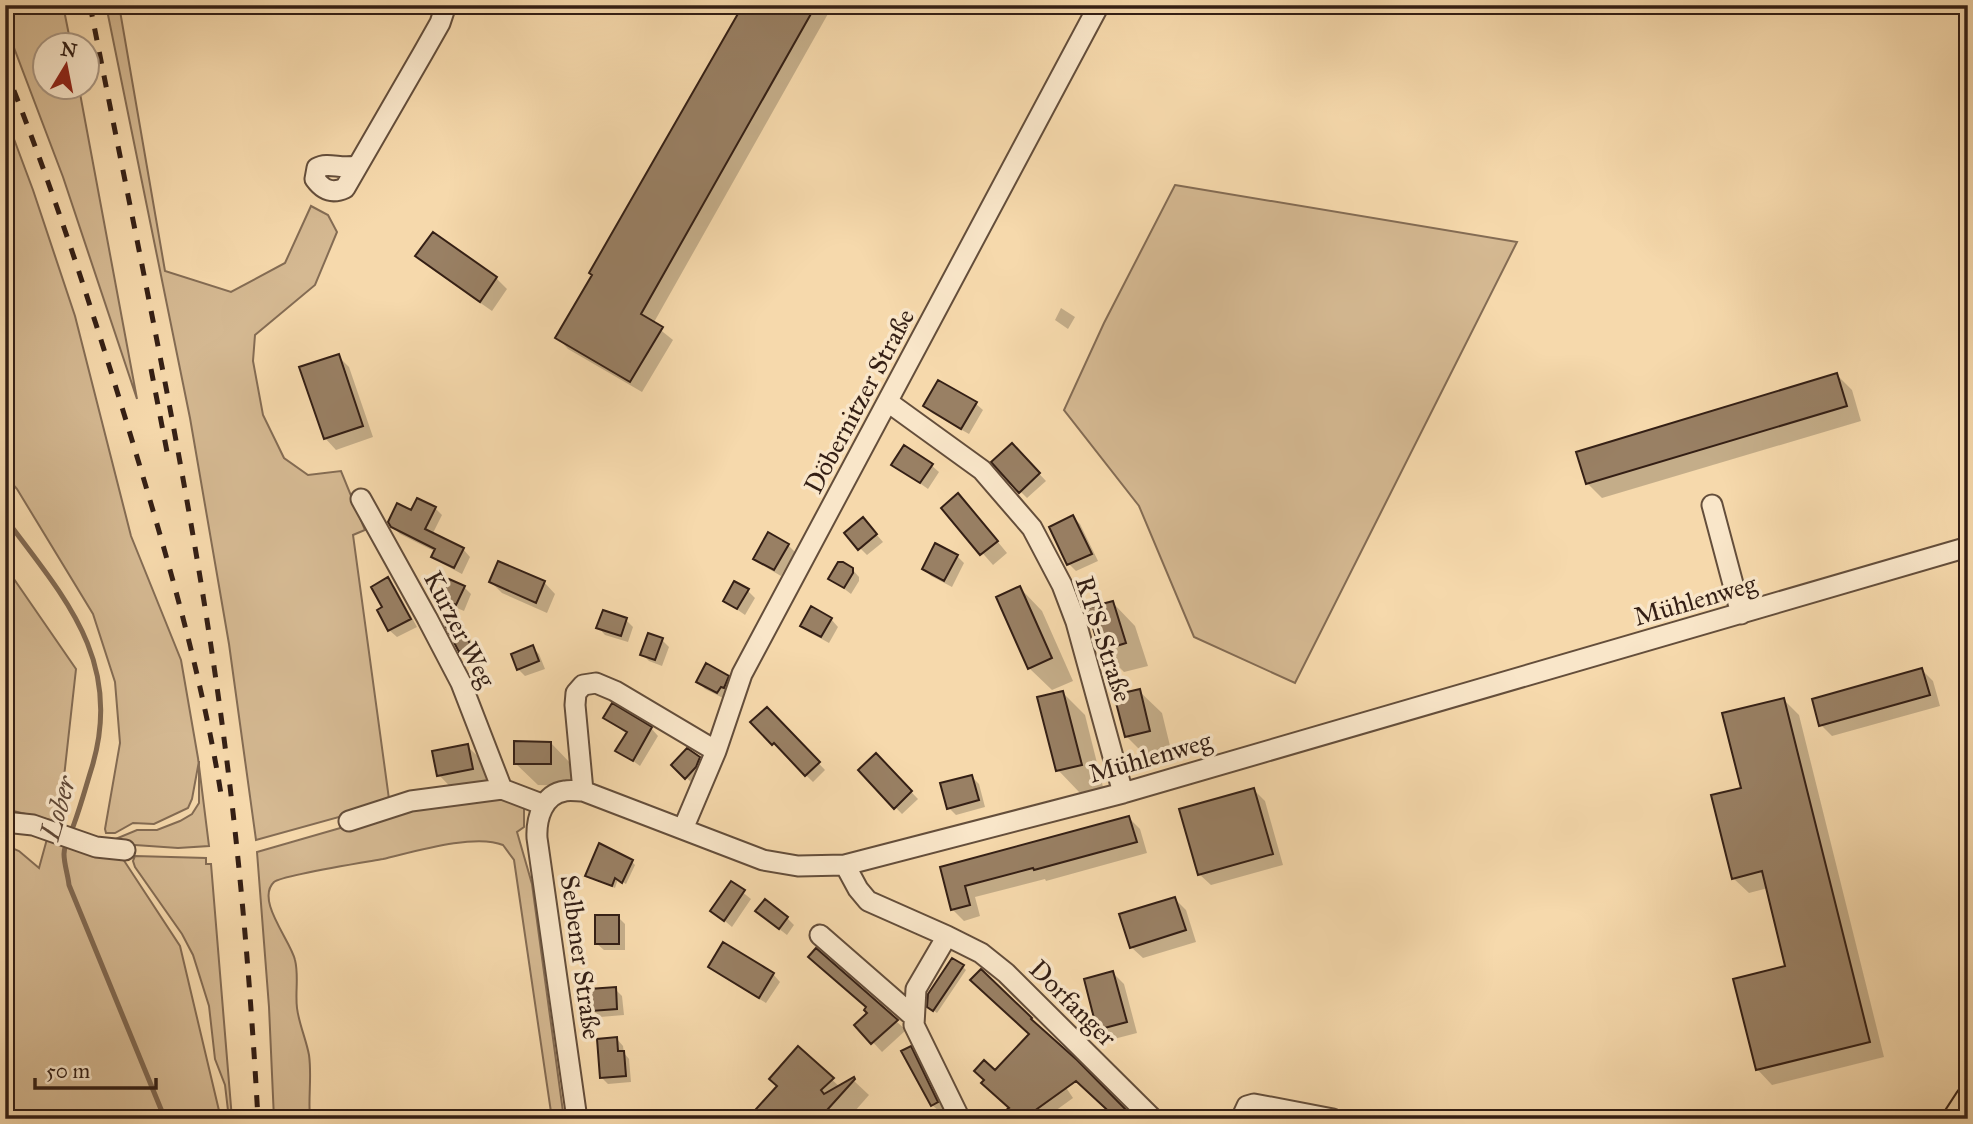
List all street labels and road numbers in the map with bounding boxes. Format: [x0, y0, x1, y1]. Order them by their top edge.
street label: Döbernitzer Straße [797, 303, 921, 499]
street label: Kurzer Weg [417, 565, 503, 693]
street label: Mühlenweg [1630, 567, 1761, 633]
street label: RTS-Straße [1069, 572, 1139, 706]
street label: Mühlenweg [1085, 724, 1216, 790]
street label: Selbener Straße [554, 873, 608, 1041]
street label: Dorfanger [1023, 953, 1123, 1053]

